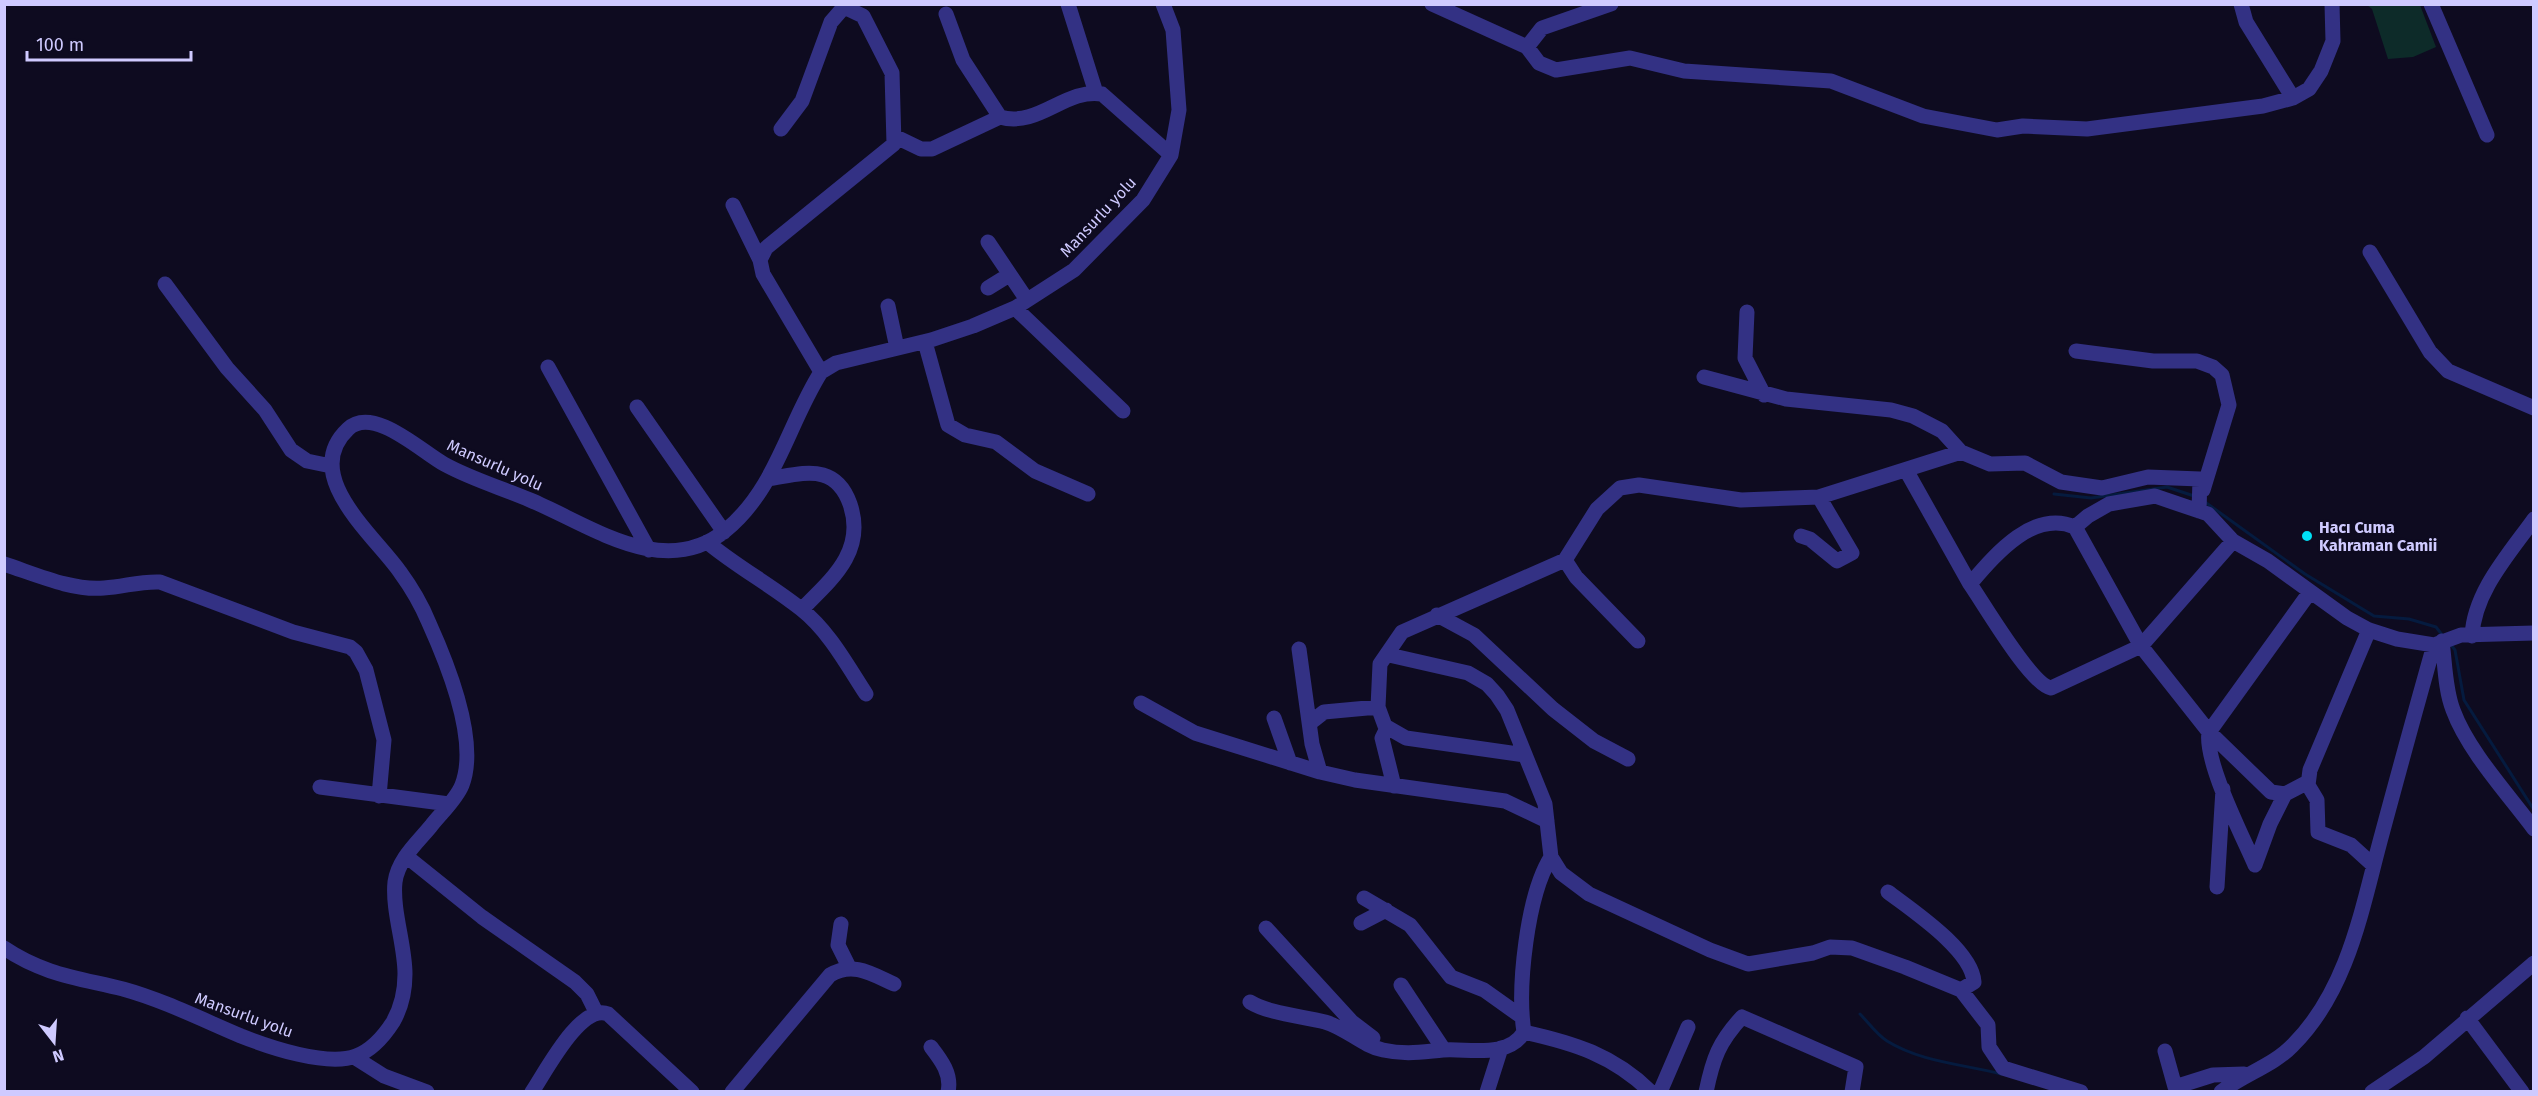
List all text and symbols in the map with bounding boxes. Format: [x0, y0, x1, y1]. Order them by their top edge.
scale bar [27, 24, 190, 62]
text: 100 m [36, 34, 84, 56]
street label: Mansurlu yolu [1056, 173, 1140, 261]
street label: Mansurlu yolu [444, 435, 546, 495]
place label: Hacı Cuma Kahraman Camii [2319, 518, 2437, 555]
marker: Hacı Cuma Kahraman Camii [2300, 529, 2314, 543]
street label: Mansurlu yolu [192, 988, 296, 1042]
north arrow [24, 1012, 84, 1072]
text: N [50, 1045, 66, 1067]

